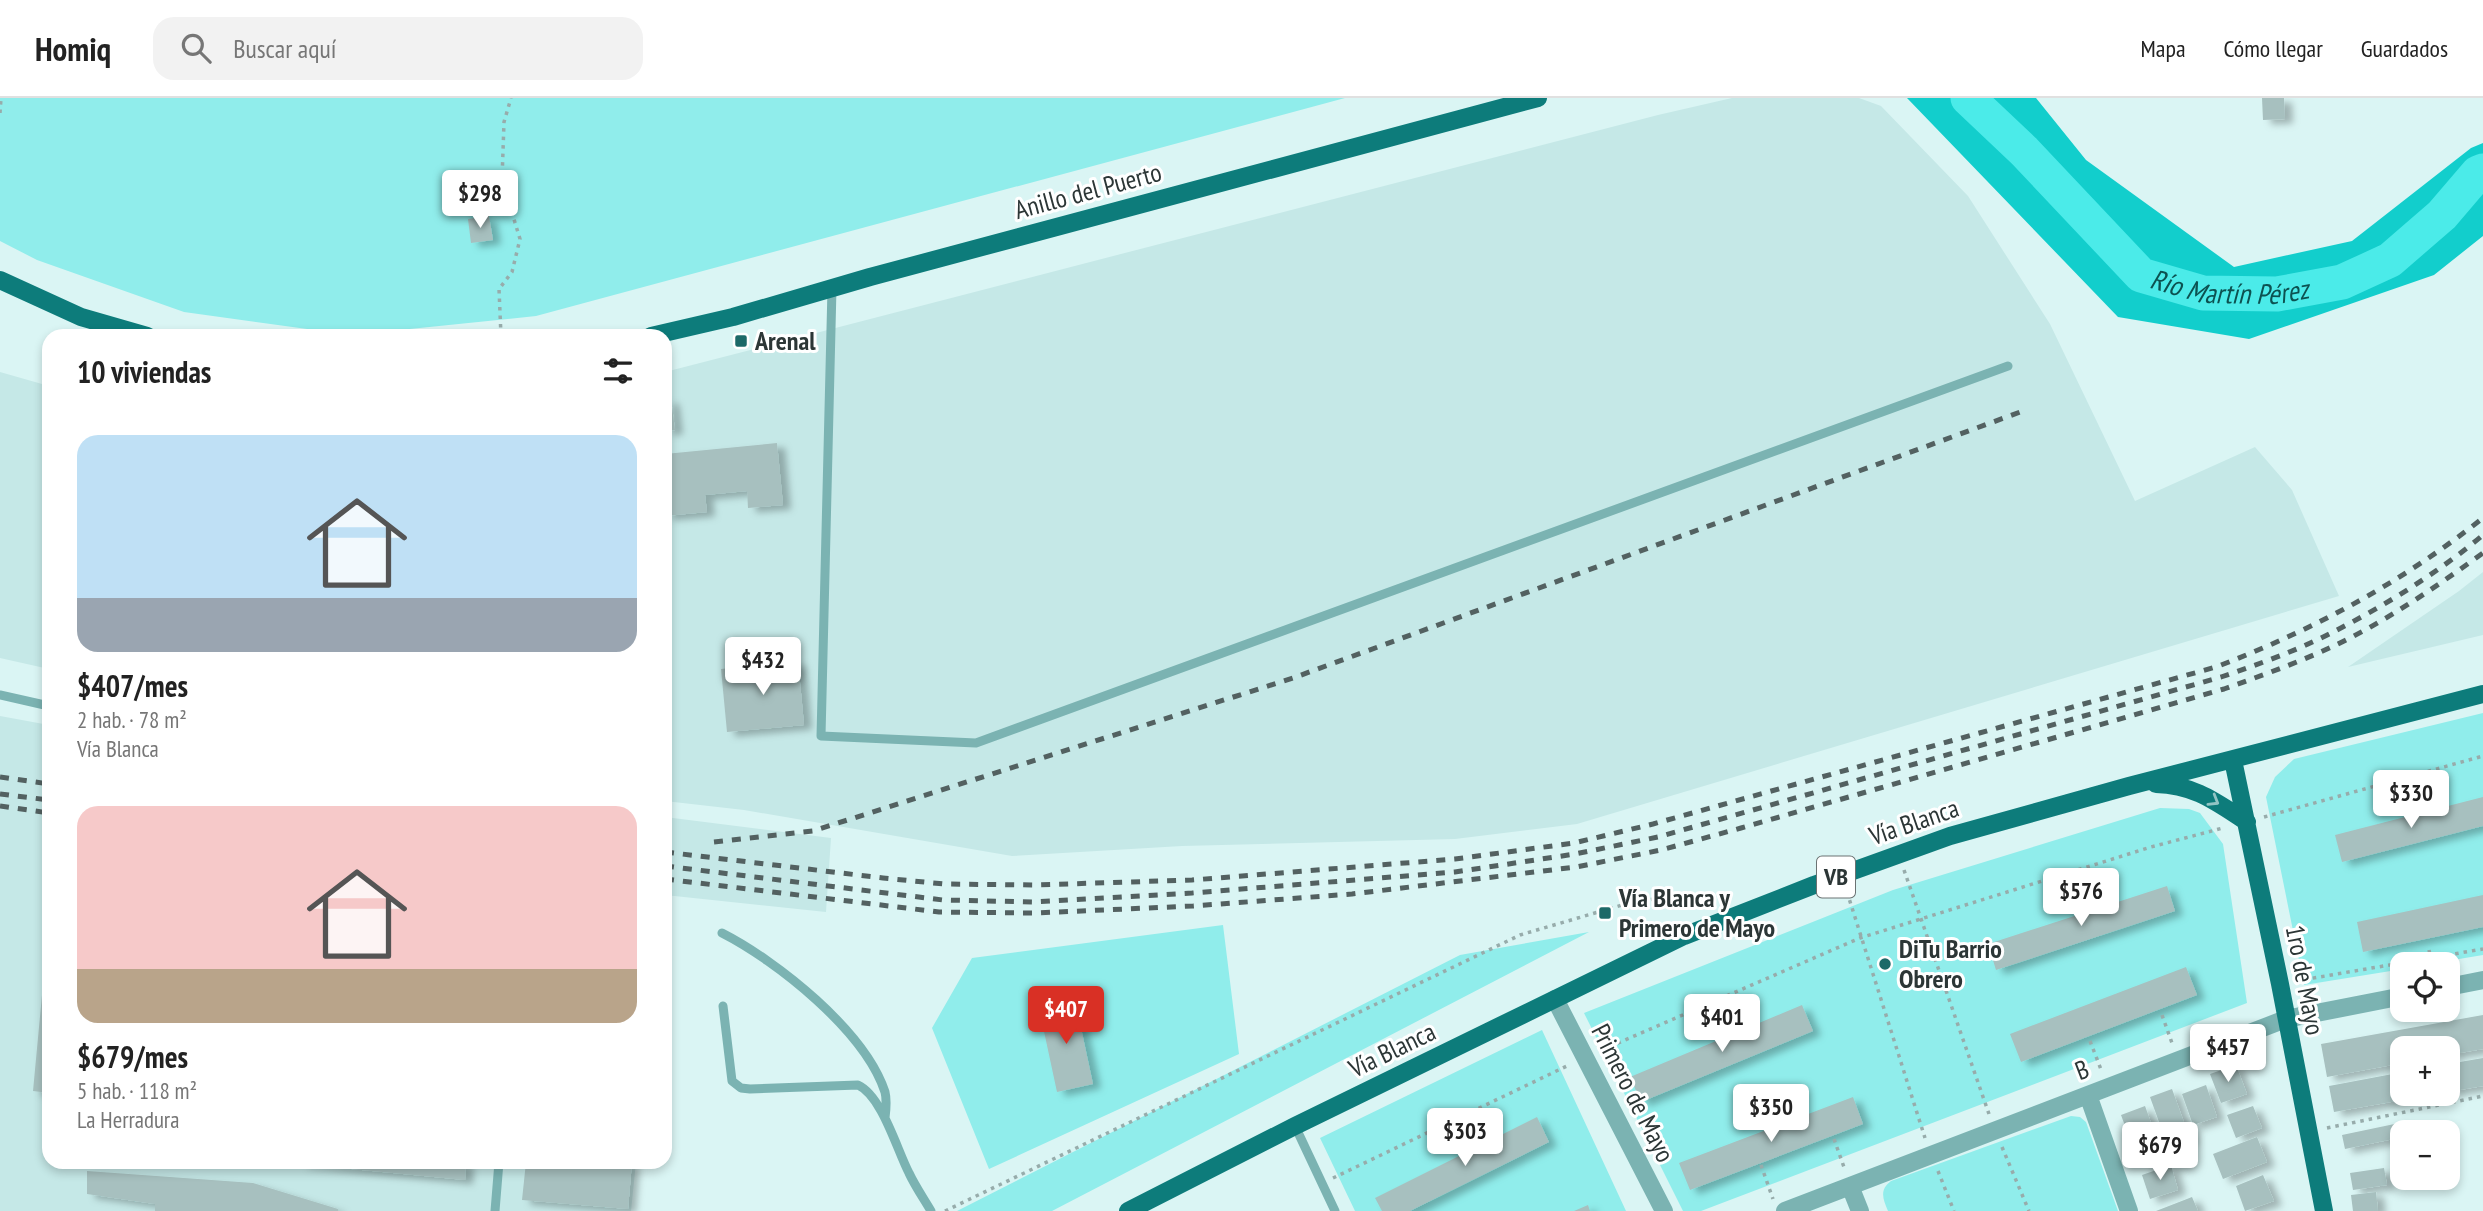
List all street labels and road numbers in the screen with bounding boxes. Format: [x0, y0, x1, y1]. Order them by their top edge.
street label: Anillo del Puerto [1011, 155, 1165, 226]
street label: Vía Blanca [1864, 791, 1963, 853]
road number: VB [1817, 856, 1855, 898]
street label: 1ro de Mayo [2279, 922, 2332, 1038]
street label: Vía Blanca [1342, 1014, 1441, 1085]
street label: Primero de Mayo [1585, 1018, 1682, 1167]
street label: B [2070, 1052, 2093, 1087]

